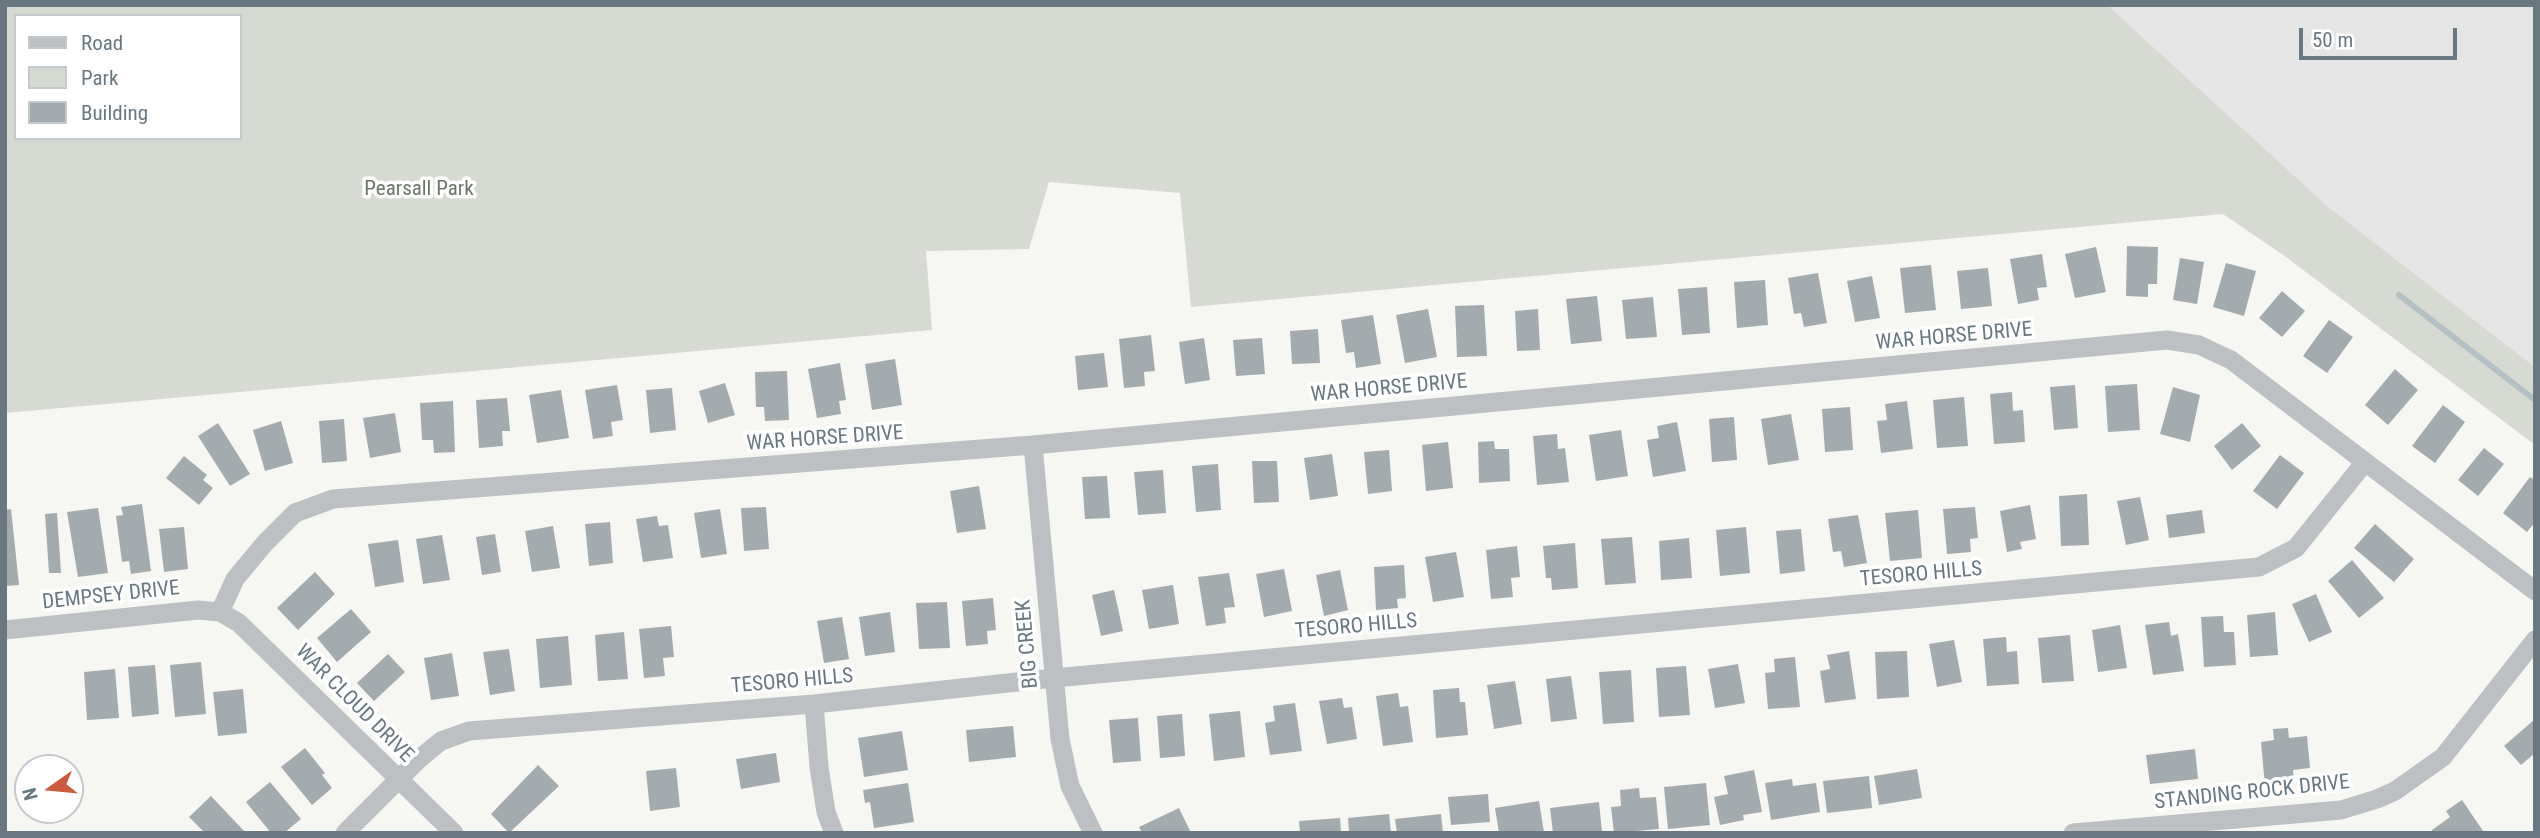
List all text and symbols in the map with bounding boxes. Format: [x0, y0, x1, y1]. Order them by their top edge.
legend [14, 14, 242, 140]
scale bar [2302, 14, 2460, 58]
text: 50 m [2312, 28, 2353, 52]
text: Road [81, 31, 123, 55]
text: Park [81, 66, 118, 90]
text: Building [81, 101, 148, 125]
park label: Pearsall Park [364, 177, 474, 203]
street label: WAR HORSE DRIVE [1875, 318, 2033, 356]
street label: WAR HORSE DRIVE [1310, 370, 1468, 408]
street label: WAR HORSE DRIVE [746, 421, 904, 457]
street label: TESORO HILLS [1859, 557, 1983, 593]
street label: DEMPSEY DRIVE [41, 576, 181, 616]
street label: BIG CREEK [1012, 598, 1044, 690]
street label: TESORO HILLS [1294, 609, 1418, 645]
street label: WAR CLOUD DRIVE [290, 640, 418, 768]
street label: TESORO HILLS [730, 664, 854, 700]
north arrow [14, 754, 84, 824]
street label: STANDING ROCK DRIVE [2153, 770, 2351, 816]
text: N [18, 785, 43, 803]

